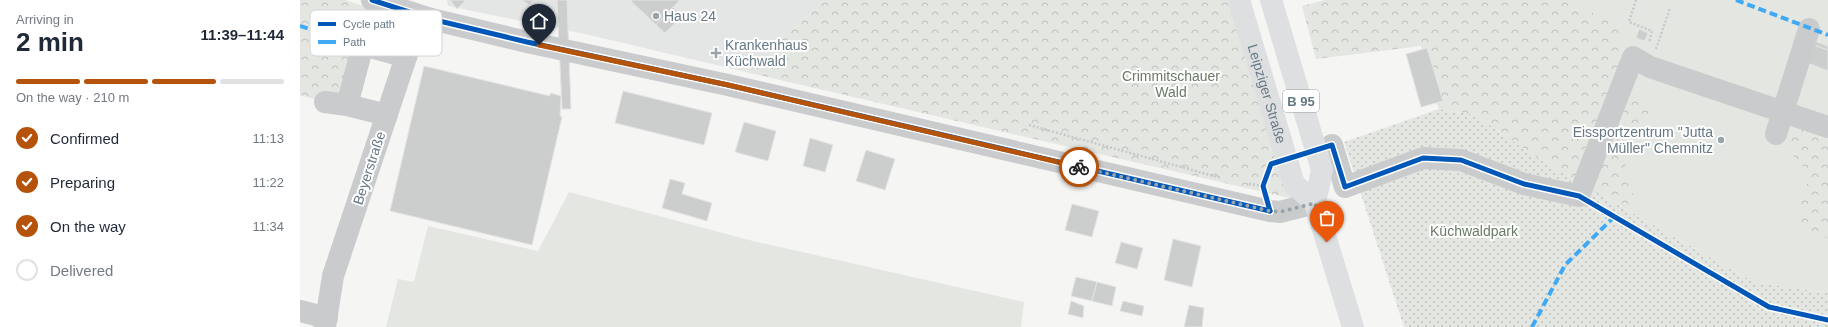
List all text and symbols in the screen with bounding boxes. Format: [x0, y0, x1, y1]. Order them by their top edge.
pin [522, 4, 556, 45]
place label: Haus 24 [664, 8, 716, 24]
legend [310, 10, 442, 56]
icon: home [528, 10, 550, 32]
marker: Haus 24 [651, 11, 661, 21]
text: Arriving in [16, 12, 74, 27]
text: Cycle path [343, 18, 395, 30]
text: 11:39–11:44 [201, 26, 284, 43]
text: 2 min [16, 27, 84, 57]
text: Path [343, 36, 366, 48]
place label: Krankenhaus Küchwald [725, 37, 808, 69]
street label: Leipziger Straße [1245, 42, 1290, 146]
marker: Krankenhaus Küchwald [710, 47, 722, 59]
park label: Crimmitschauer Wald [1122, 68, 1220, 100]
text: On the way · 210 m [16, 90, 129, 105]
road number: B 95 [1283, 90, 1319, 112]
place label: Eissportzentrum "Jutta Müller" Chemnitz [1573, 124, 1713, 156]
icon: check [16, 127, 38, 149]
street label: Beyerstraße [350, 129, 388, 207]
text: Confirmed [50, 130, 119, 147]
text: 11:13 [252, 131, 284, 146]
marker: Eissportzentrum "Jutta Müller" Chemnitz [1716, 135, 1726, 145]
courier [1059, 147, 1099, 187]
icon: bike [1068, 156, 1090, 178]
icon: check [16, 171, 38, 193]
text: Preparing [50, 174, 115, 191]
text: 11:22 [252, 175, 284, 190]
pin [1310, 201, 1344, 242]
icon: bag [1316, 207, 1338, 229]
icon: check [16, 215, 38, 237]
text: On the way [50, 218, 126, 235]
text: 11:34 [252, 219, 284, 234]
park label: Küchwaldpark [1430, 223, 1519, 239]
text: Delivered [50, 262, 113, 279]

